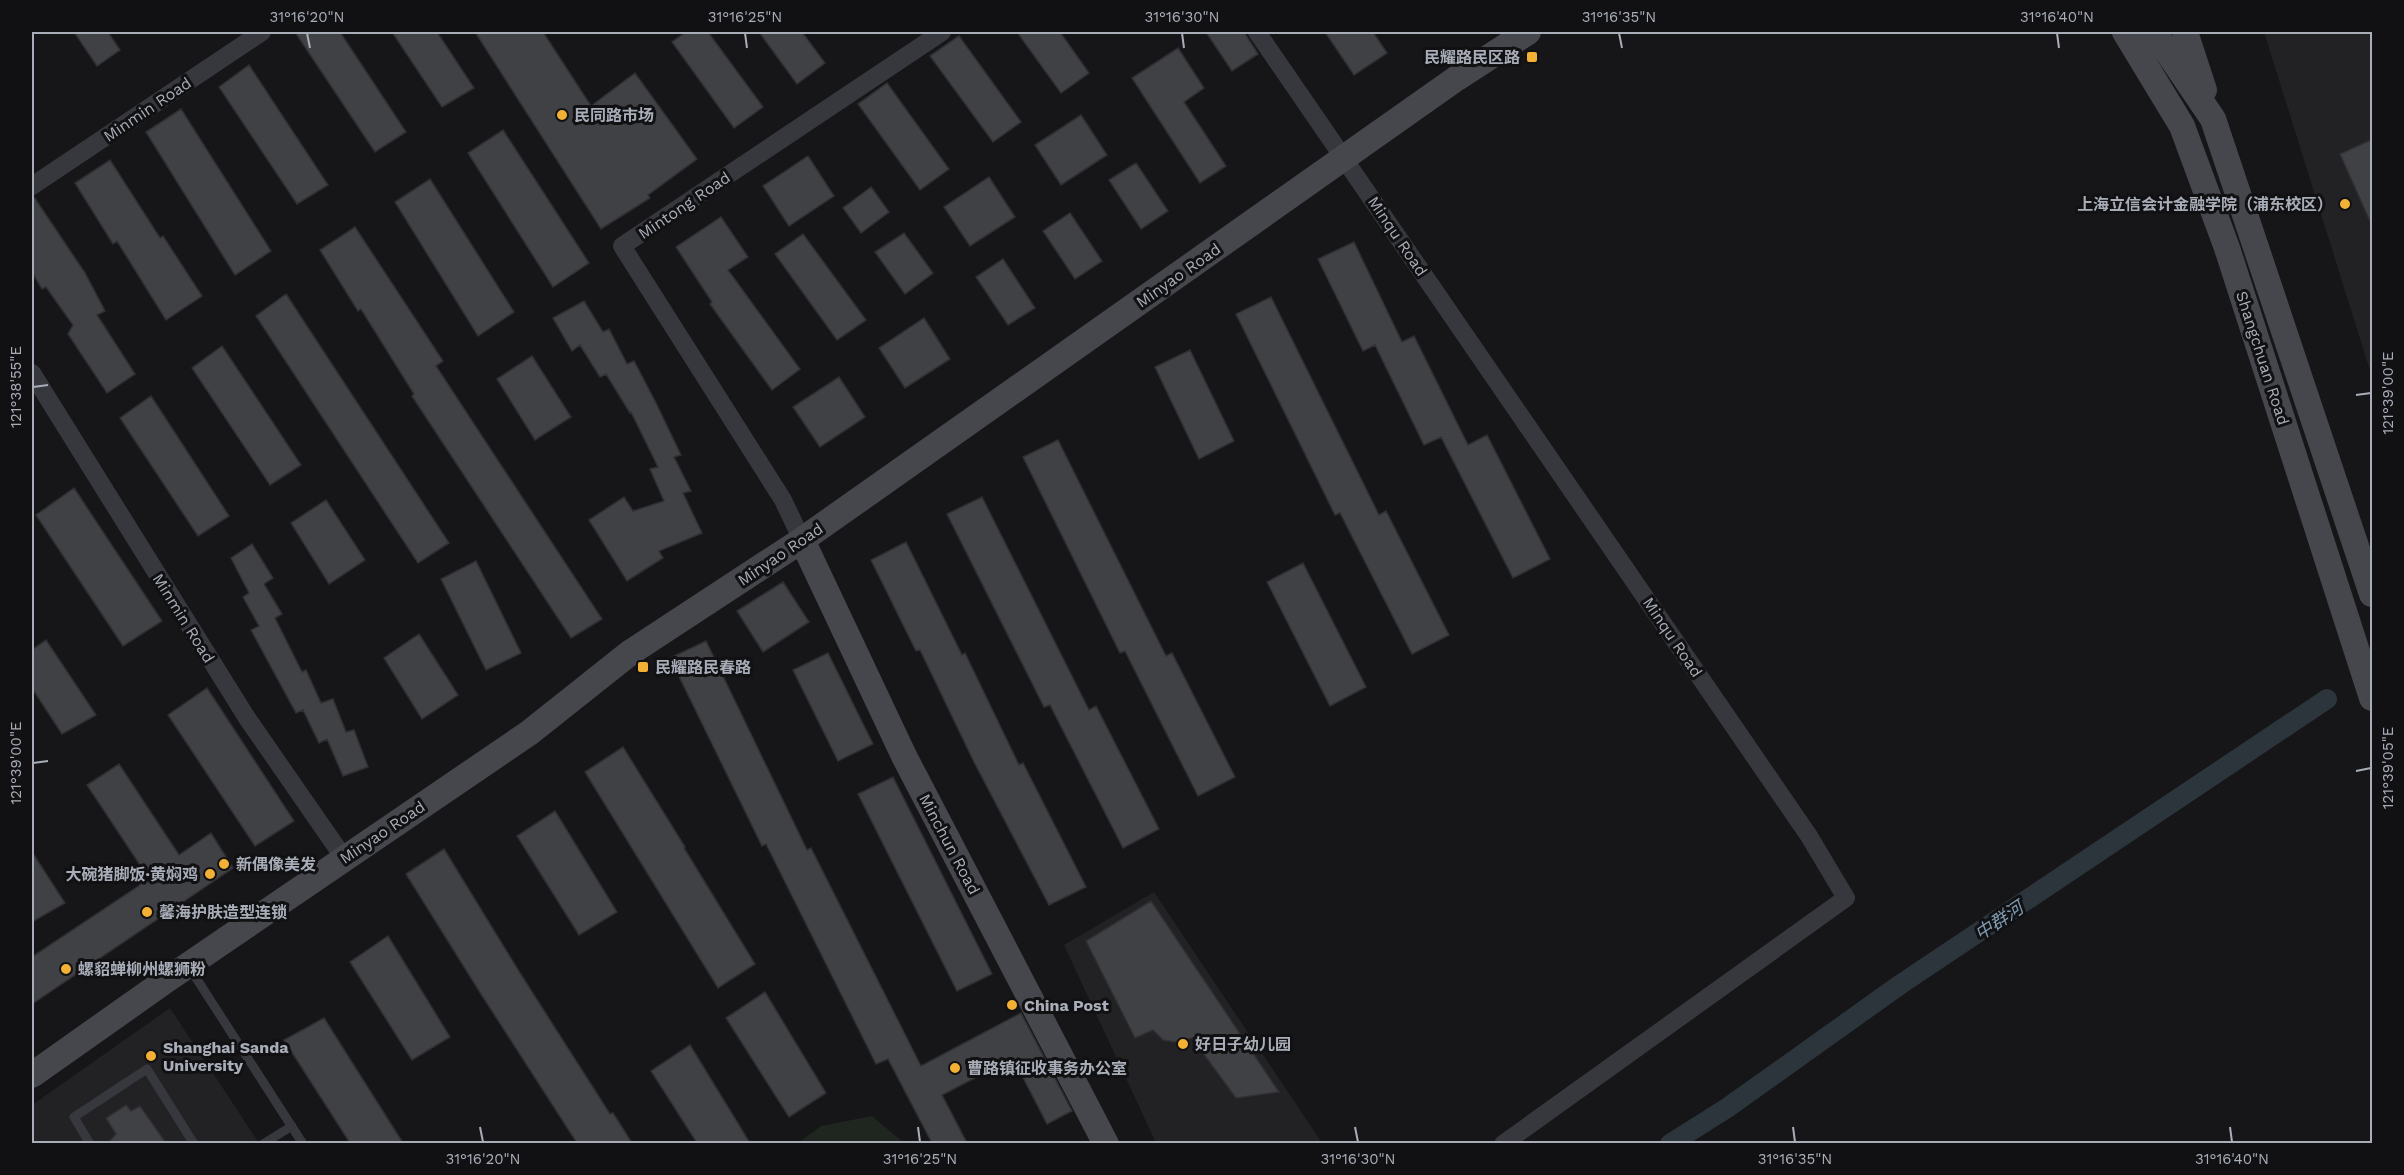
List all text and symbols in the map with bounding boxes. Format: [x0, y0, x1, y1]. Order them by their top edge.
text: 31°16'20"N [269, 8, 345, 26]
text: 31°16'25"N [708, 8, 782, 26]
text: 31°16'30"N [1144, 8, 1220, 26]
text: 31°16'35"N [1582, 8, 1656, 26]
text: 31°16'40"N [2020, 8, 2094, 26]
place label: 民耀路民区路 [1424, 48, 1520, 67]
marker: 民耀路民区路 [1525, 50, 1539, 64]
street label: Minmin Road [100, 73, 195, 146]
place label: 民同路市场 [574, 106, 654, 125]
marker: 民同路市场 [555, 108, 569, 122]
street label: Mintong Road [635, 168, 734, 243]
street label: Minqu Road [1364, 193, 1431, 280]
place label: 上海立信会计金融学院（浦东校区） [2077, 195, 2333, 214]
marker: 上海立信会计金融学院（浦东校区） [2338, 197, 2352, 211]
street label: Minyao Road [1132, 239, 1224, 312]
street label: Shangchuan Road [2232, 289, 2293, 428]
text: 121°38'55"E [7, 346, 25, 428]
text: 121°39'00"E [2379, 351, 2397, 435]
street label: Minyao Road [734, 519, 827, 590]
street label: Minmin Road [149, 570, 219, 666]
street label: Minqu Road [1639, 594, 1706, 681]
place label: 民耀路民春路 [655, 658, 751, 677]
marker: 民耀路民春路 [636, 660, 650, 674]
text: 121°39'00"E [7, 721, 25, 805]
text: 121°39'05"E [2379, 727, 2397, 809]
street label: Minchun Road [915, 791, 984, 898]
street label: Minyao Road [336, 797, 429, 868]
place label: 新偶像美发 [236, 855, 316, 874]
marker: 新偶像美发 [217, 857, 231, 871]
place label: 大碗猪脚饭·黄焖鸡 [66, 865, 198, 884]
marker: 大碗猪脚饭·黄焖鸡 [203, 867, 217, 881]
water label: 中群河 [1970, 895, 2029, 944]
place label: 馨海护肤造型连锁 [159, 903, 287, 922]
marker: 馨海护肤造型连锁 [140, 905, 154, 919]
place label: 螺貂蝉柳州螺狮粉 [78, 960, 206, 979]
marker: 螺貂蝉柳州螺狮粉 [59, 962, 73, 976]
place label: China Post [1024, 996, 1109, 1015]
marker: China Post [1005, 998, 1019, 1012]
place label: 好日子幼儿园 [1195, 1035, 1291, 1054]
marker: 好日子幼儿园 [1176, 1037, 1190, 1051]
place label: Shanghai Sanda University [163, 1038, 289, 1075]
marker: Shanghai Sanda University [144, 1049, 158, 1063]
place label: 曹路镇征收事务办公室 [967, 1059, 1127, 1078]
marker: 曹路镇征收事务办公室 [948, 1061, 962, 1075]
text: 31°16'20"N [445, 1150, 521, 1168]
text: 31°16'25"N [883, 1150, 957, 1168]
text: 31°16'30"N [1320, 1150, 1396, 1168]
text: 31°16'35"N [1758, 1150, 1832, 1168]
text: 31°16'40"N [2195, 1150, 2269, 1168]

